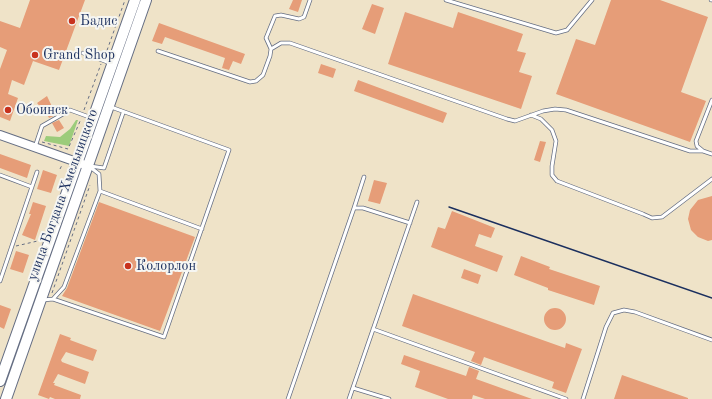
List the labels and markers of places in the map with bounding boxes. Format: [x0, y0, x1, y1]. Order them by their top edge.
place label: Бадис [80, 13, 117, 29]
marker: Бадис [67, 16, 77, 26]
place label: Grand Shop [43, 47, 115, 63]
marker: Grand Shop [30, 50, 40, 60]
place label: Обоинск [16, 102, 68, 118]
marker: Обоинск [3, 105, 13, 115]
place label: Колорлон [136, 258, 196, 274]
marker: Колорлон [123, 261, 133, 271]

